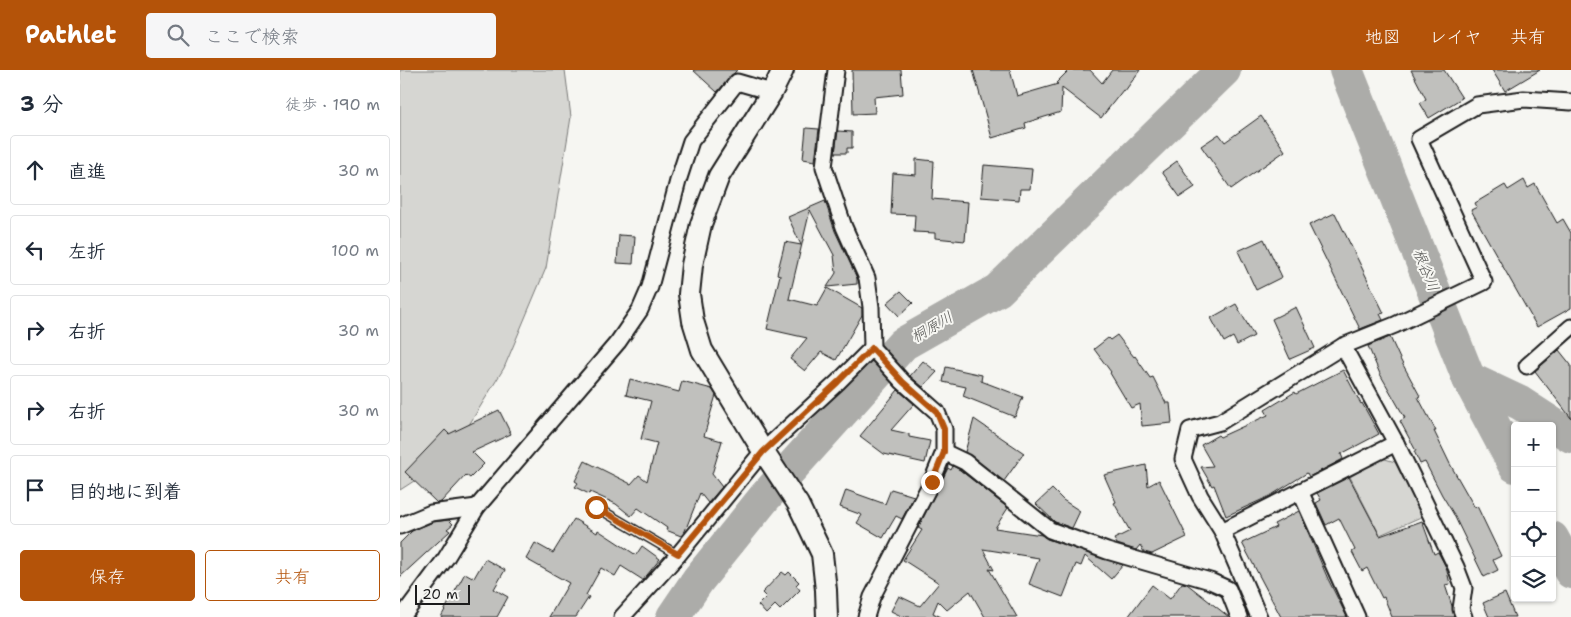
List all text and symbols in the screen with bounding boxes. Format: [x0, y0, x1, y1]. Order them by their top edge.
search box [146, 13, 496, 58]
text: Pathlet [25, 19, 116, 51]
icon: search [164, 21, 192, 49]
text: ここで検索 [204, 24, 299, 49]
text: 地図 [1365, 25, 1401, 49]
text: レイヤ [1429, 25, 1482, 49]
text: 共有 [1510, 25, 1546, 49]
text: 3 分 [20, 90, 63, 118]
text: 徒歩 · 190 m [285, 94, 380, 115]
icon: ahead [21, 156, 49, 184]
text: 直進 [68, 159, 106, 184]
text: 30 m [338, 160, 379, 181]
icon: left [21, 236, 49, 264]
text: 左折 [68, 239, 106, 264]
text: 100 m [331, 240, 379, 261]
water label: 根谷川 [1408, 245, 1444, 295]
water label: 桐原川 [908, 307, 956, 347]
icon: right [21, 316, 49, 344]
text: 右折 [68, 319, 106, 344]
text: 30 m [338, 320, 379, 341]
icon: right [21, 396, 49, 424]
text: 右折 [68, 399, 106, 424]
text: 30 m [338, 400, 379, 421]
map controls [1511, 422, 1556, 602]
button: + [1511, 422, 1556, 467]
button: − [1511, 467, 1556, 512]
route end [921, 471, 944, 494]
icon: arrive [21, 476, 49, 504]
text: 目的地に到着 [68, 479, 182, 504]
route start [585, 496, 608, 519]
button: locate [1511, 512, 1556, 557]
button: 保存 [20, 550, 195, 601]
button: 共有 [205, 550, 380, 601]
button: layers [1511, 557, 1556, 602]
scale bar [415, 582, 470, 605]
text: 20 m [422, 585, 458, 603]

